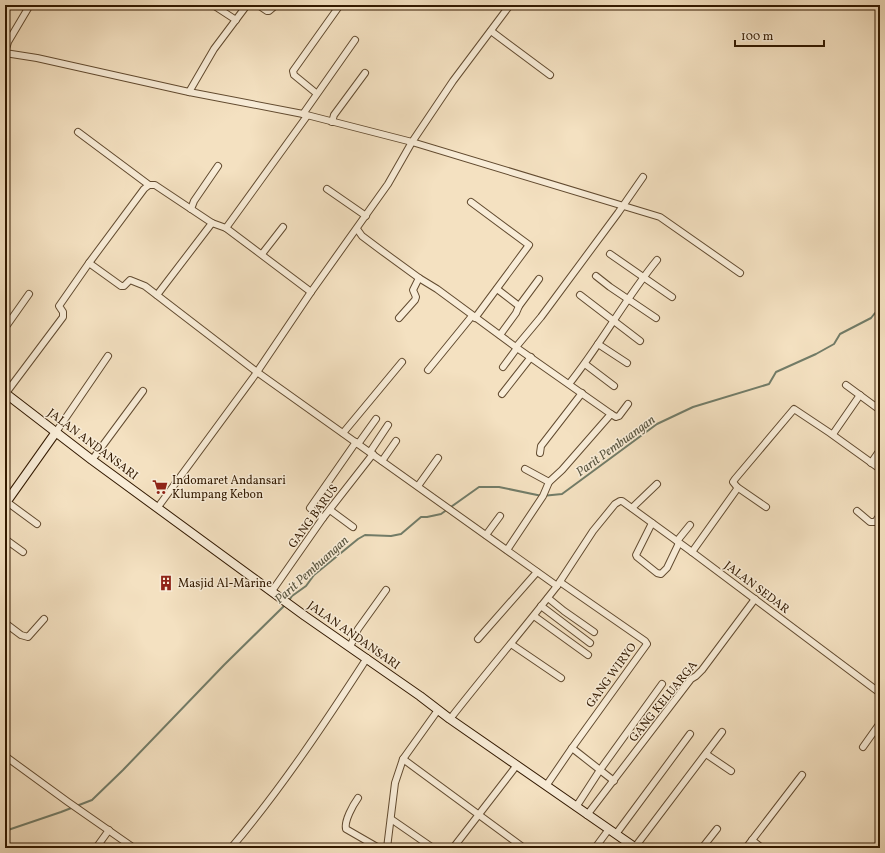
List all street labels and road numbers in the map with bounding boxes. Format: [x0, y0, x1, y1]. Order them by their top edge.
street label: JALAN ANDANSARI [44, 405, 141, 484]
street label: GANG BARUS [285, 481, 342, 552]
street label: JALAN SEDAR [720, 558, 792, 618]
street label: JALAN ANDANSARI [304, 598, 403, 674]
street label: GANG WIRYO [583, 640, 641, 711]
street label: GANG KELUARGA [626, 657, 702, 746]

